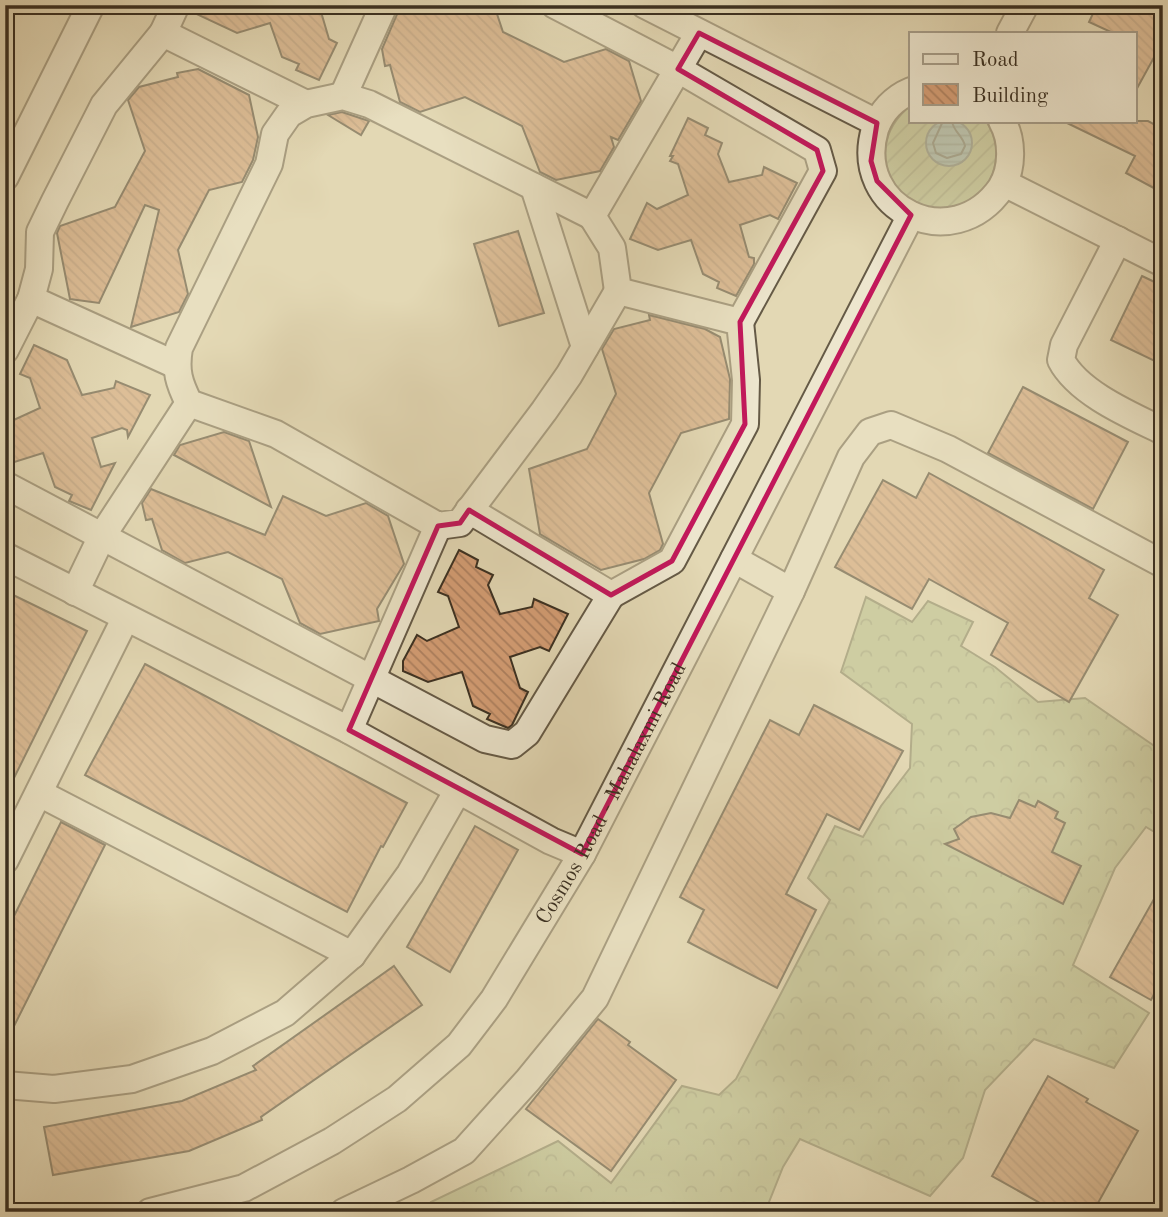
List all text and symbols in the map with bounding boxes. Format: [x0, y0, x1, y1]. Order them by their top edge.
legend [909, 32, 1136, 122]
text: Road [972, 50, 1019, 71]
text: Building [972, 86, 1049, 107]
street label: Cosmos Road - Mahalaxmi Road [533, 659, 691, 928]

